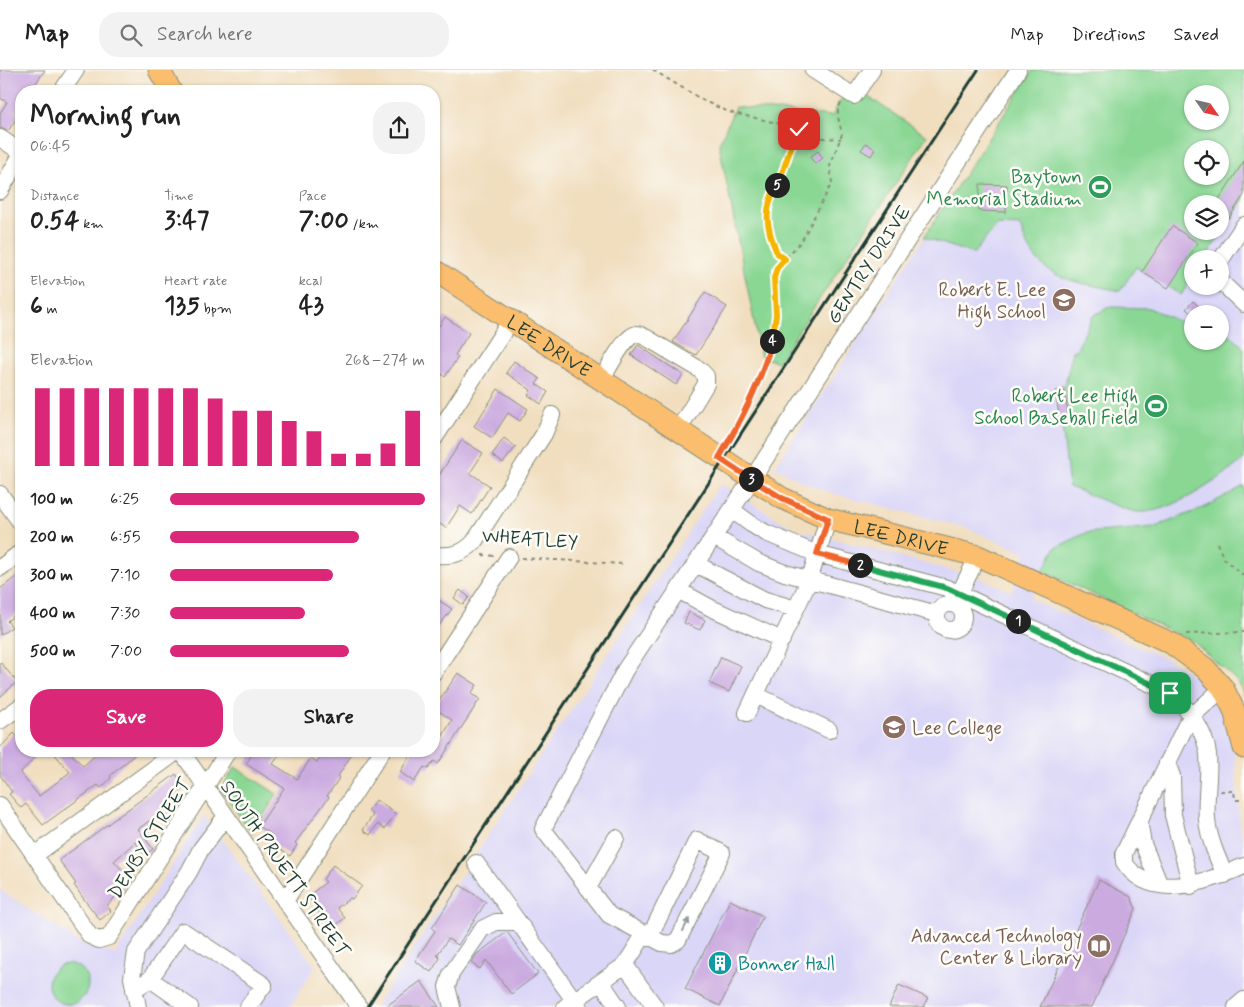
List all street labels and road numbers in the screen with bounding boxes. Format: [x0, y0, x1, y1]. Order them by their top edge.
street label: GENTRY DRIVE [822, 201, 917, 329]
street label: LEE DRIVE [501, 310, 596, 384]
street label: LEE DRIVE [851, 515, 951, 562]
street label: WHEATLEY [481, 524, 579, 555]
street label: DENBY STREET [103, 773, 198, 904]
street label: SOUTH PRUETT STREET [214, 776, 356, 963]

